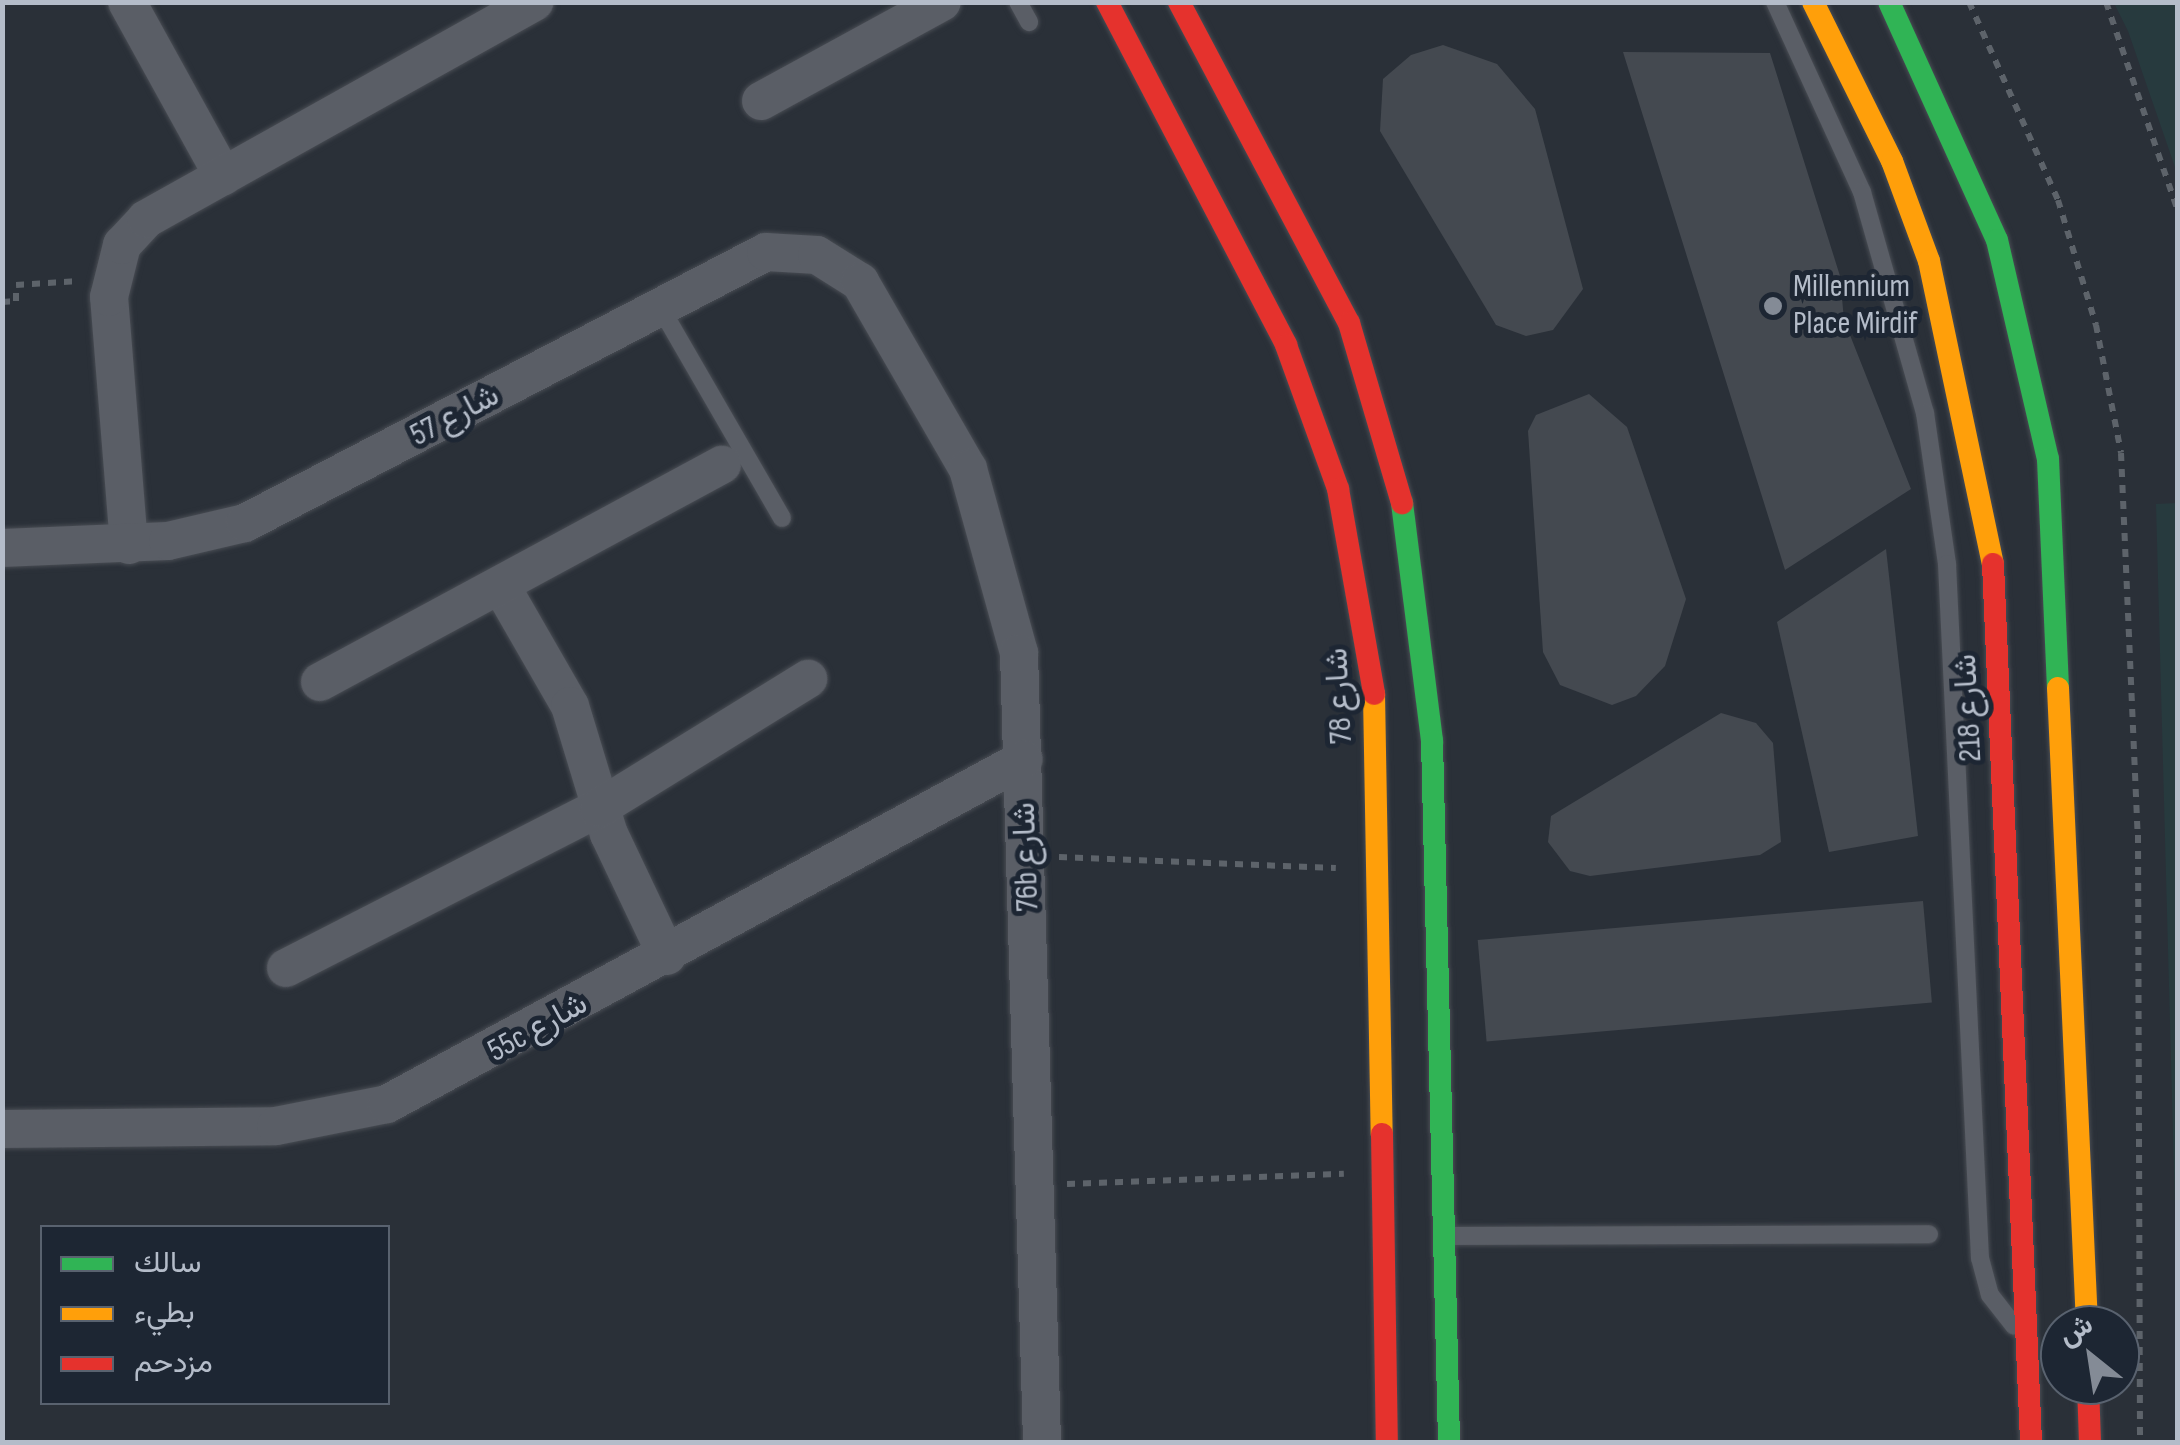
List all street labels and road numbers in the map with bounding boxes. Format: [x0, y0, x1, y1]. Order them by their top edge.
street label: شارع 57 [404, 377, 506, 455]
street label: شارع 78 [1318, 647, 1362, 745]
street label: شارع 218 [1947, 653, 1991, 763]
street label: 76b شارع [1006, 802, 1048, 912]
street label: 55c شارع [482, 985, 594, 1071]

